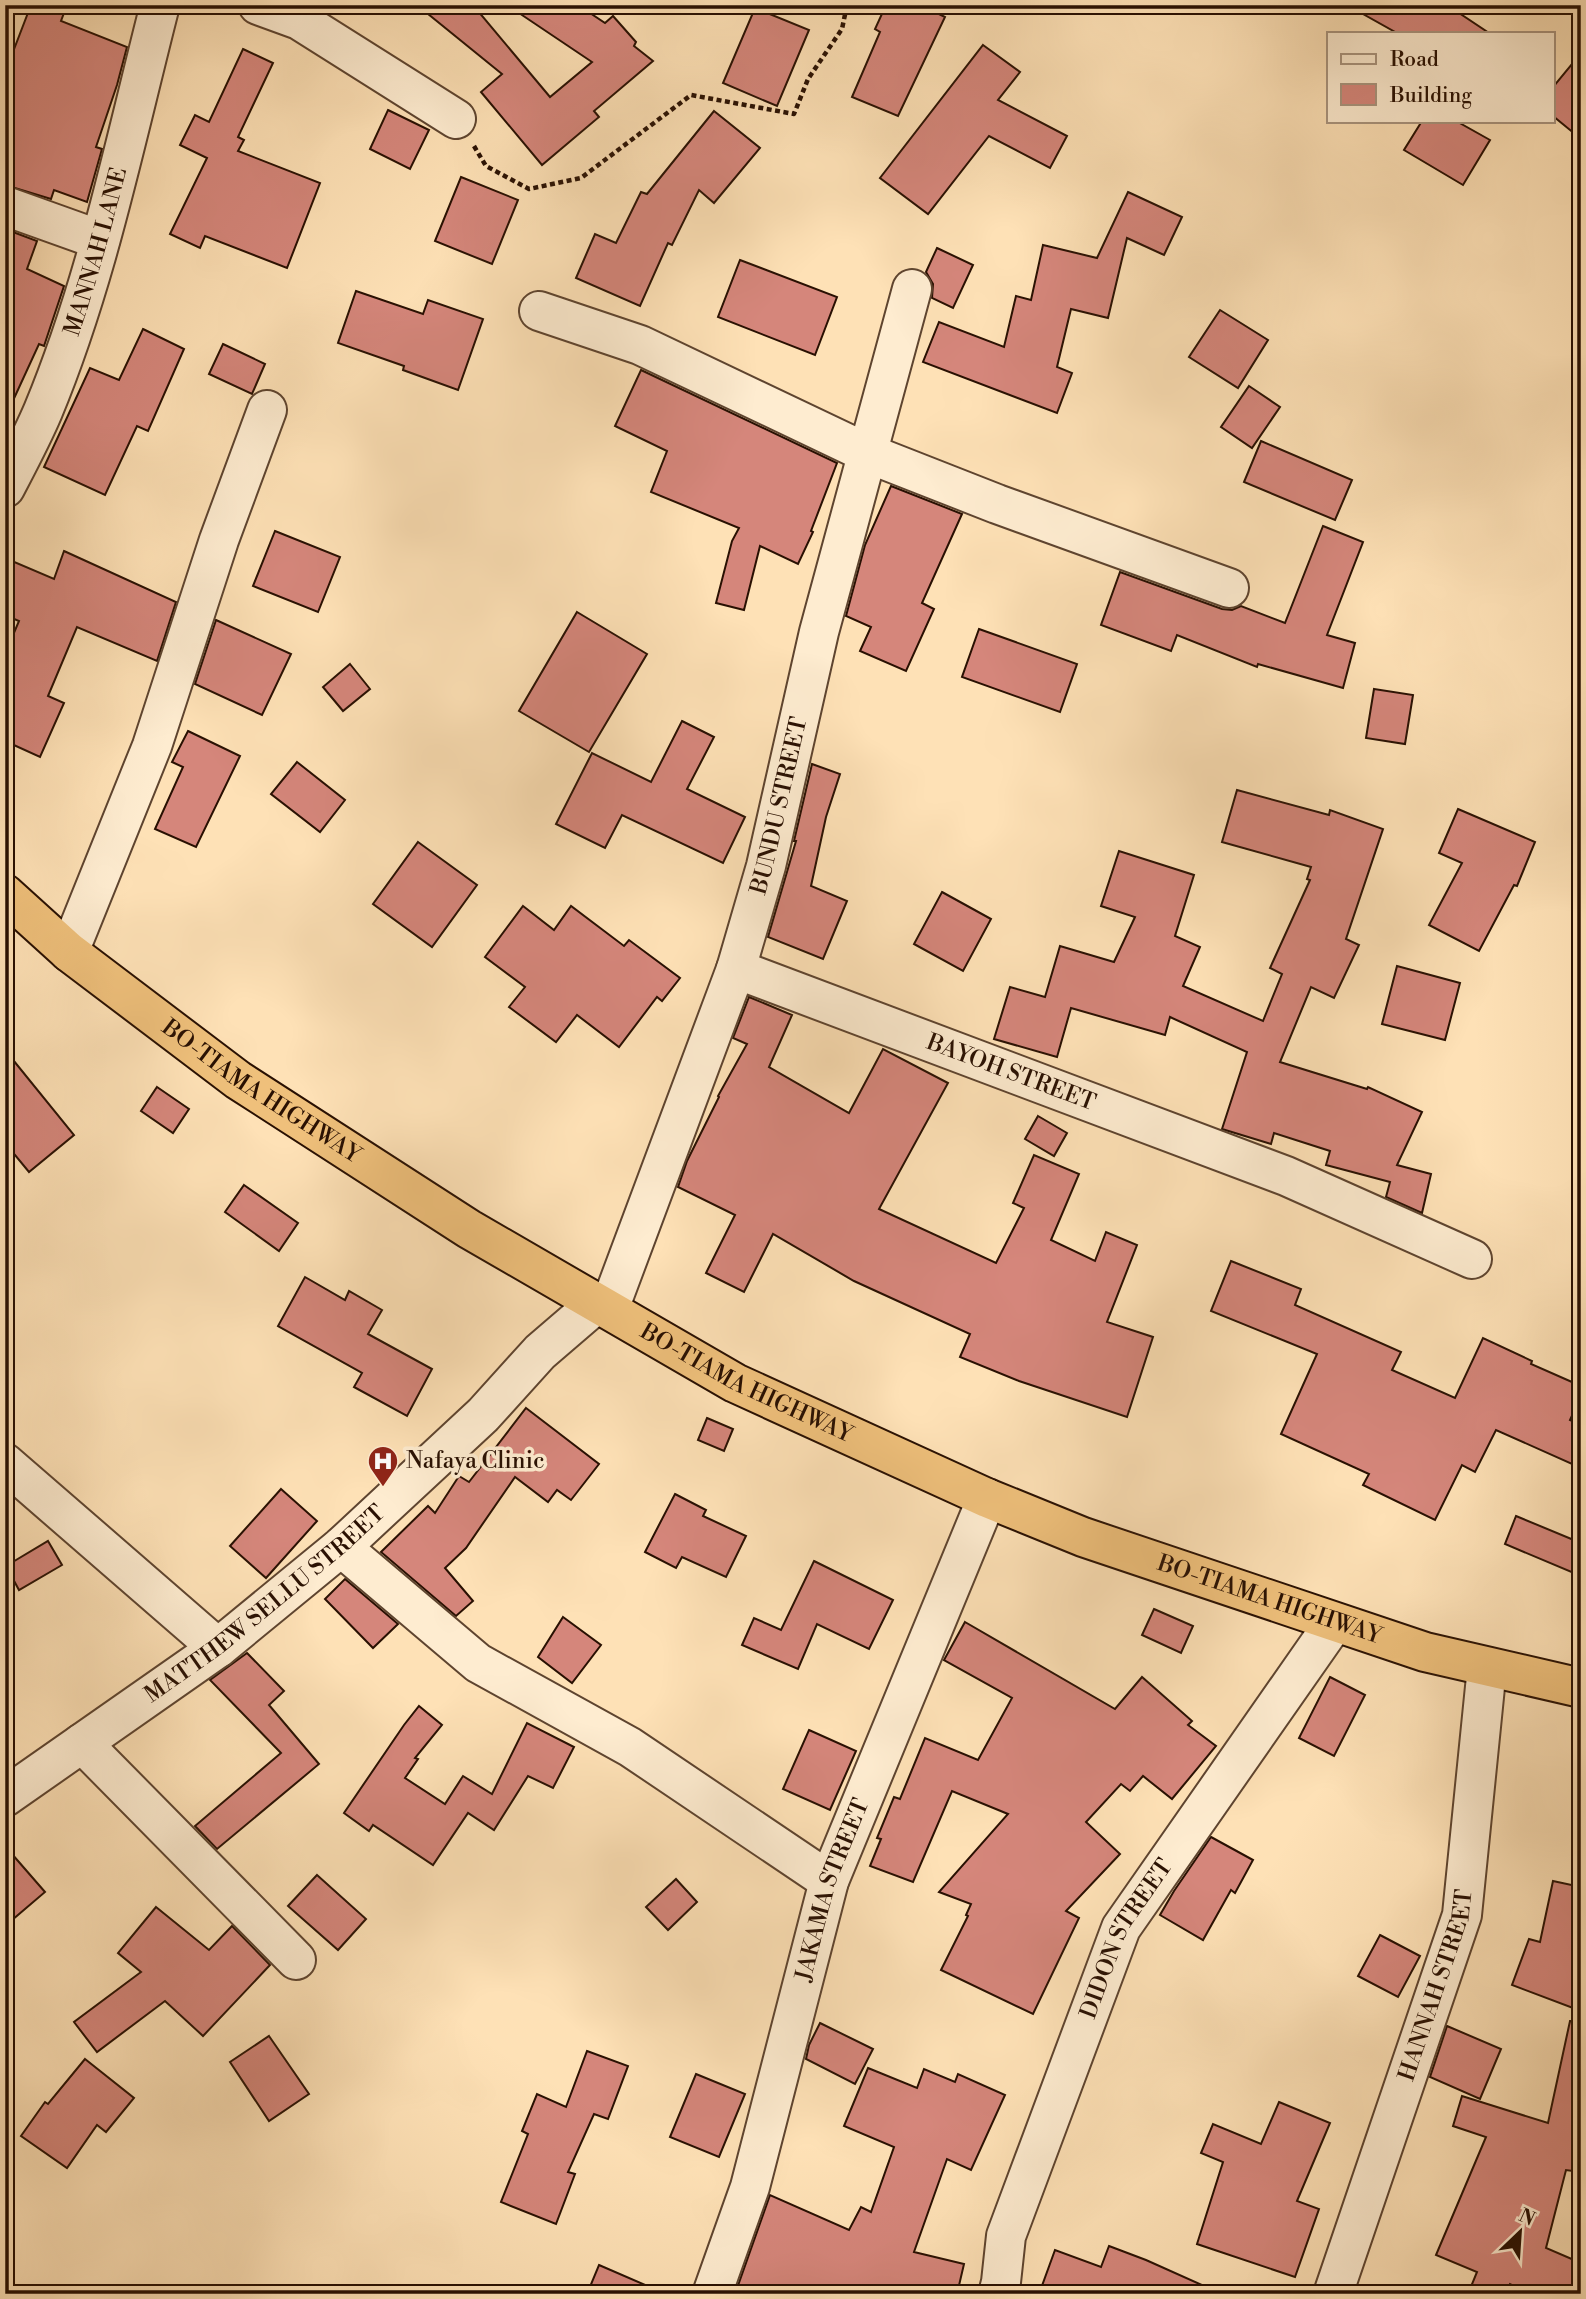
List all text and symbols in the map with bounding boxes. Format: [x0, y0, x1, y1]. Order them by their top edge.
legend [1327, 32, 1554, 122]
text: Road [1390, 47, 1439, 73]
text: Building [1389, 83, 1472, 109]
street label: MANNAH LANE [58, 164, 133, 340]
street label: BUNDU STREET [744, 714, 813, 899]
street label: BO-TIAMA HIGHWAY [156, 1013, 367, 1170]
street label: BAYOH STREET [922, 1028, 1100, 1117]
street label: BO-TIAMA HIGHWAY [634, 1317, 859, 1450]
hospital icon: Nafaya Clinic [366, 1444, 400, 1488]
place label: Nafaya Clinic [406, 1447, 545, 1475]
street label: MATTHEW SELLU STREET [139, 1499, 391, 1709]
street label: BO-TIAMA HIGHWAY [1153, 1549, 1387, 1651]
street label: JAKAMA STREET [789, 1794, 875, 1985]
street label: DIDON STREET [1074, 1854, 1179, 2023]
street label: HANNAH STREET [1393, 1888, 1479, 2085]
north arrow [1484, 2198, 1554, 2268]
text: N [1515, 2203, 1539, 2232]

